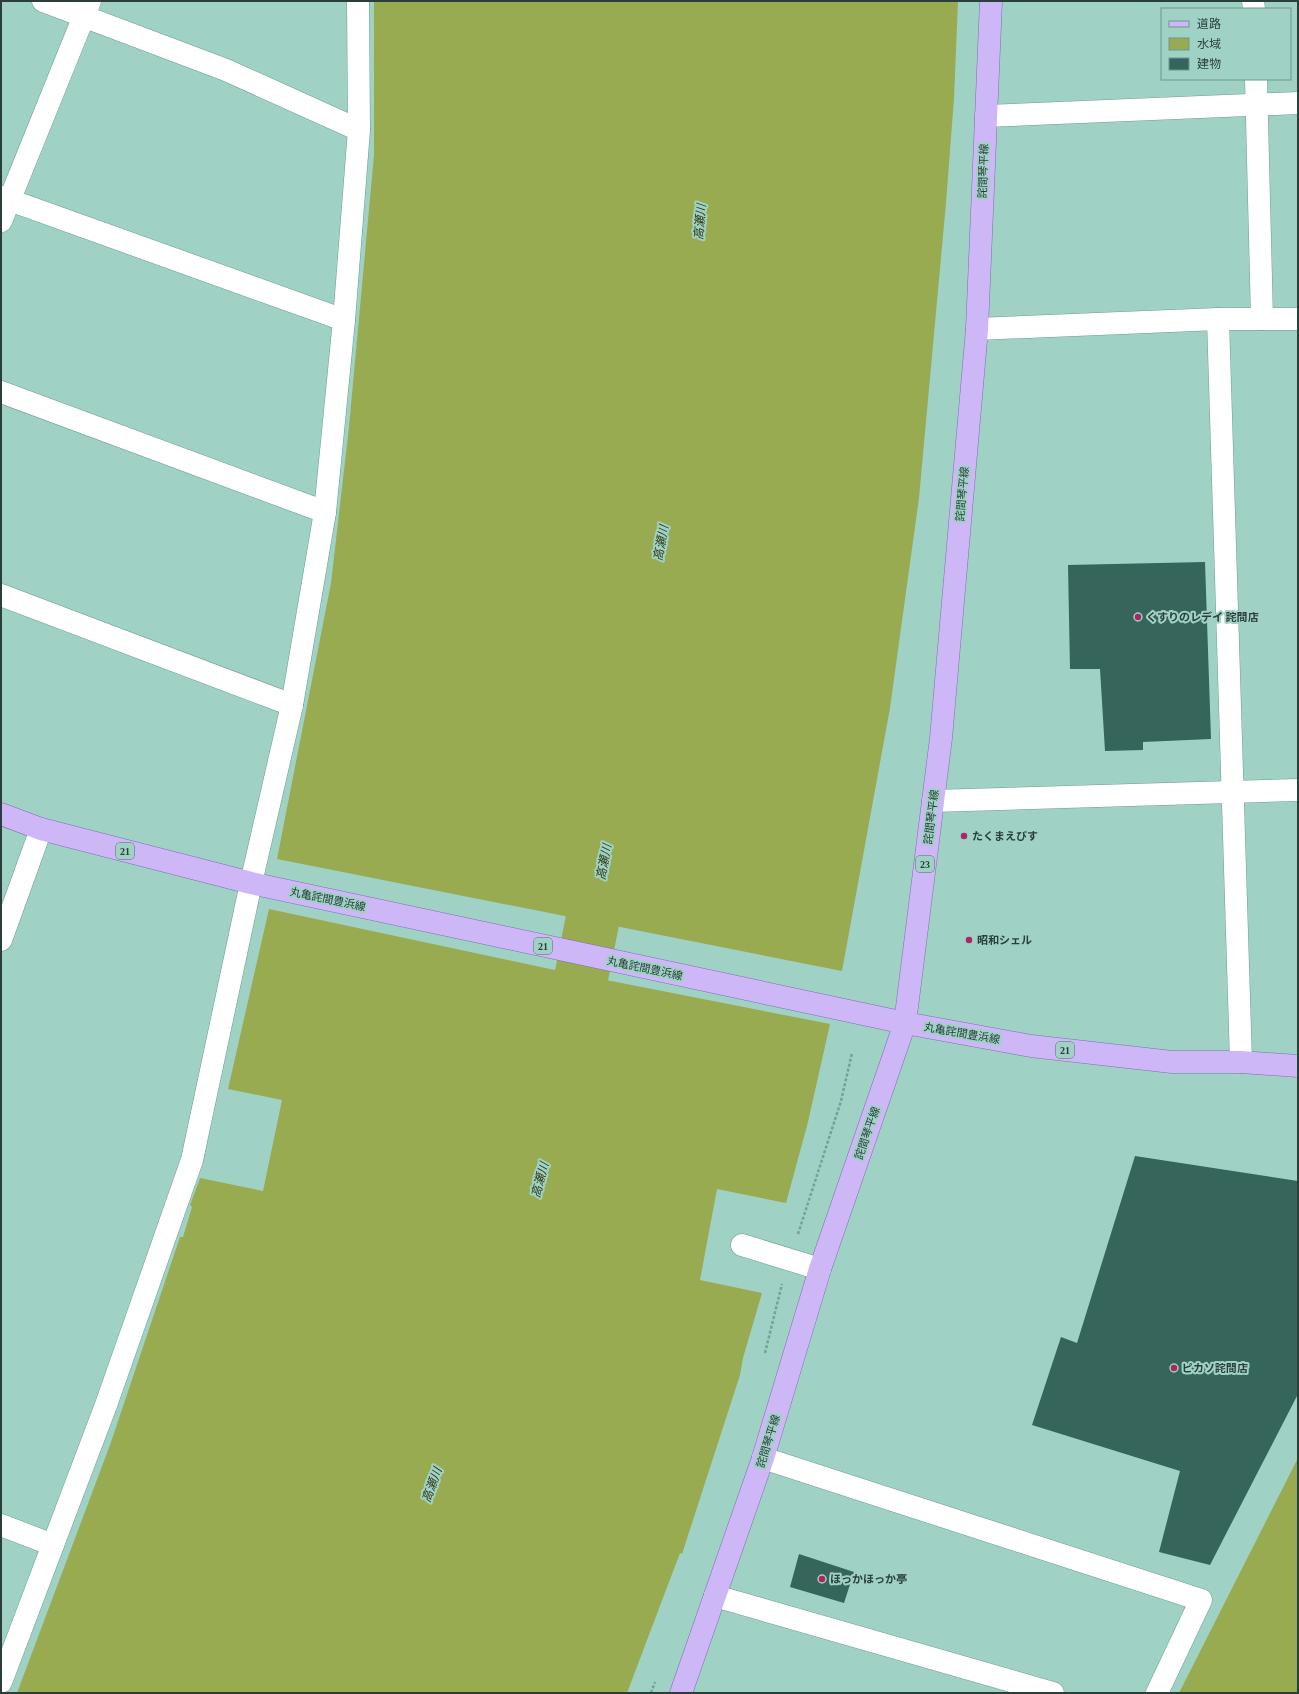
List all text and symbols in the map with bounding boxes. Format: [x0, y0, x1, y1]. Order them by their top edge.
legend [1161, 8, 1291, 80]
text: 道路 [1197, 17, 1221, 31]
text: 水域 [1197, 37, 1221, 51]
text: 建物 [1197, 57, 1221, 71]
street label: 詫間琴平線 [976, 143, 990, 199]
water label: 高瀬川 [691, 201, 709, 241]
street label: 詫間琴平線 [954, 466, 970, 522]
water label: 高瀬川 [651, 522, 671, 562]
place label: くすりのレデイ 詫間店 [1146, 611, 1259, 623]
marker: くすりのレデイ 詫間店 [1133, 612, 1143, 622]
street label: 詫間琴平線 [922, 789, 940, 845]
place label: たくまえびす [972, 830, 1038, 842]
marker: たくまえびす [959, 831, 969, 841]
water label: 高瀬川 [594, 841, 615, 881]
road number: 21 [116, 843, 134, 859]
road number: 23 [916, 856, 934, 872]
street label: 丸亀詫間豊浜線 [289, 885, 367, 913]
place label: 昭和シェル [977, 934, 1032, 946]
marker: 昭和シェル [964, 935, 974, 945]
road number: 21 [534, 938, 552, 954]
street label: 丸亀詫間豊浜線 [606, 954, 684, 982]
street label: 丸亀詫間豊浜線 [923, 1020, 1001, 1046]
road number: 21 [1056, 1042, 1074, 1058]
street label: 詫間琴平線 [852, 1105, 882, 1161]
water label: 高瀬川 [529, 1159, 552, 1199]
place label: ピカソ詫間店 [1182, 1362, 1248, 1374]
marker: ピカソ詫間店 [1169, 1363, 1179, 1373]
street label: 詫間琴平線 [754, 1413, 782, 1469]
water label: 高瀬川 [419, 1464, 445, 1504]
place label: ほっかほっか亭 [830, 1573, 907, 1585]
marker: ほっかほっか亭 [817, 1574, 827, 1584]

